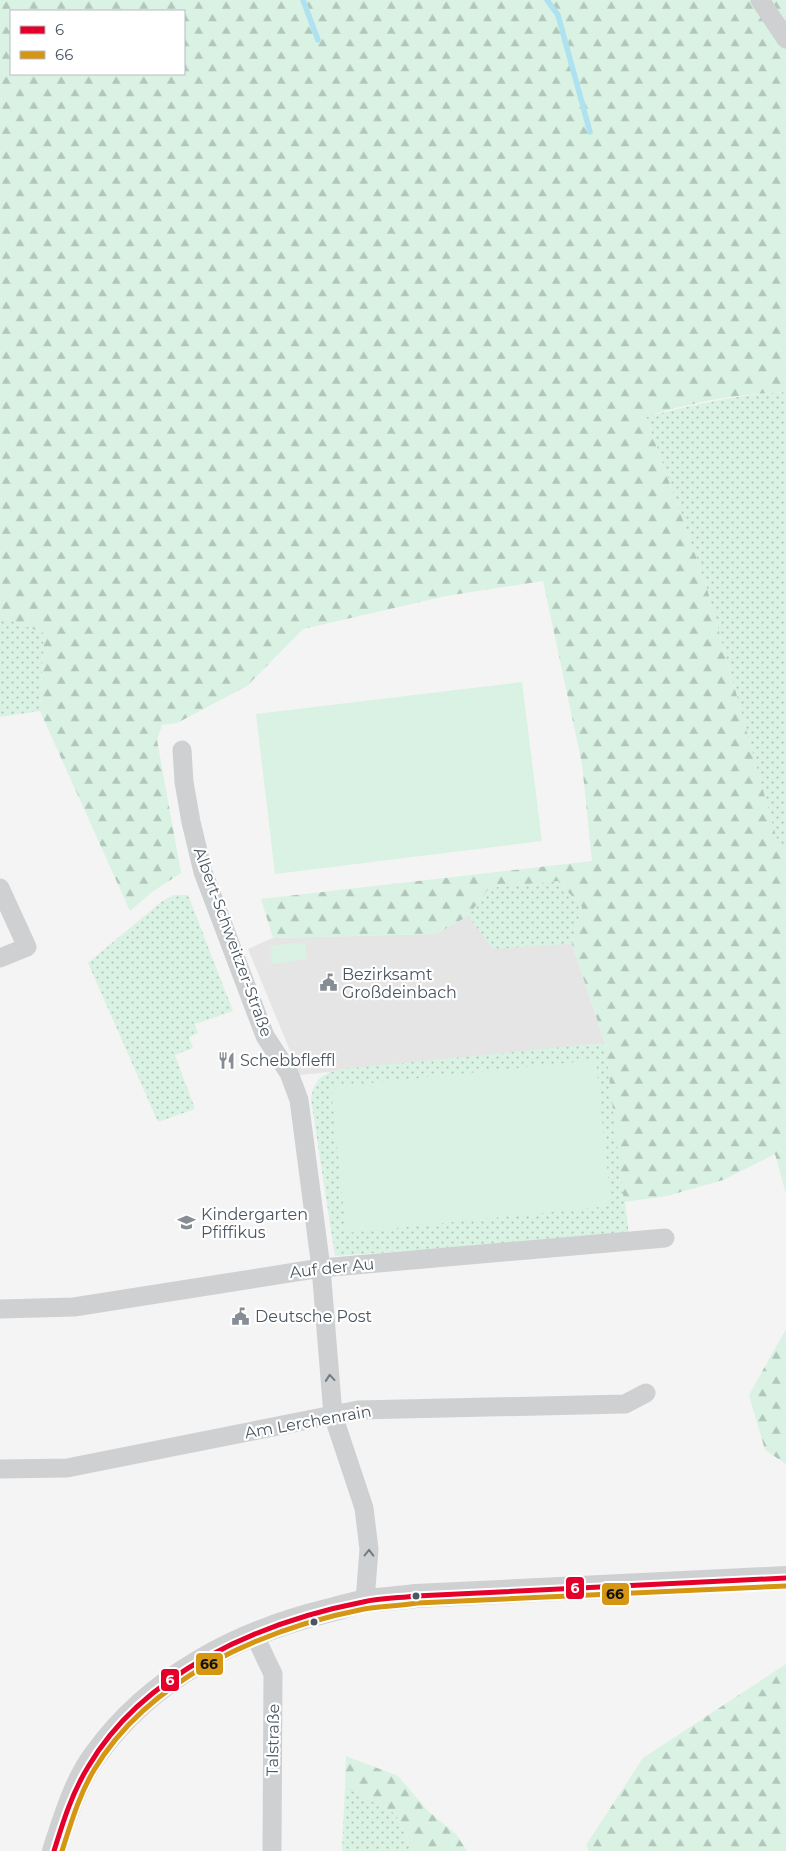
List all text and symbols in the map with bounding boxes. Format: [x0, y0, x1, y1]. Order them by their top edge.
legend [10, 10, 185, 75]
text: 6 [55, 20, 64, 39]
text: 66 [55, 45, 73, 64]
street label: Albert-Schweitzer-Straße [190, 845, 276, 1039]
place label: Bezirksamt Großdeinbach [342, 965, 457, 1002]
public building icon: Bezirksamt Großdeinbach [318, 973, 338, 993]
restaurant icon: Schebbfleffl [216, 1050, 236, 1070]
place label: Schebbfleffl [240, 1051, 335, 1070]
place label: Kindergarten Pfiffikus [201, 1205, 308, 1242]
school or university icon: Kindergarten Pfiffikus [177, 1213, 197, 1233]
street label: Auf der Au [289, 1254, 375, 1282]
public building icon: Deutsche Post [231, 1306, 251, 1326]
place label: Deutsche Post [255, 1307, 373, 1326]
one-way arrow [325, 1374, 336, 1382]
street label: Am Lerchenrain [243, 1402, 373, 1442]
one-way arrow [363, 1548, 374, 1556]
line badge: 6 [565, 1576, 585, 1600]
text: 6 [571, 1579, 580, 1597]
line badge: 66 [601, 1582, 630, 1606]
text: 66 [606, 1585, 624, 1603]
unlabelled marker [411, 1591, 421, 1601]
unlabelled marker [309, 1617, 319, 1627]
line badge: 66 [195, 1652, 224, 1676]
text: 66 [200, 1655, 218, 1673]
line badge: 6 [160, 1668, 180, 1692]
text: 6 [166, 1671, 175, 1689]
street label: Talstraße [263, 1704, 283, 1776]

